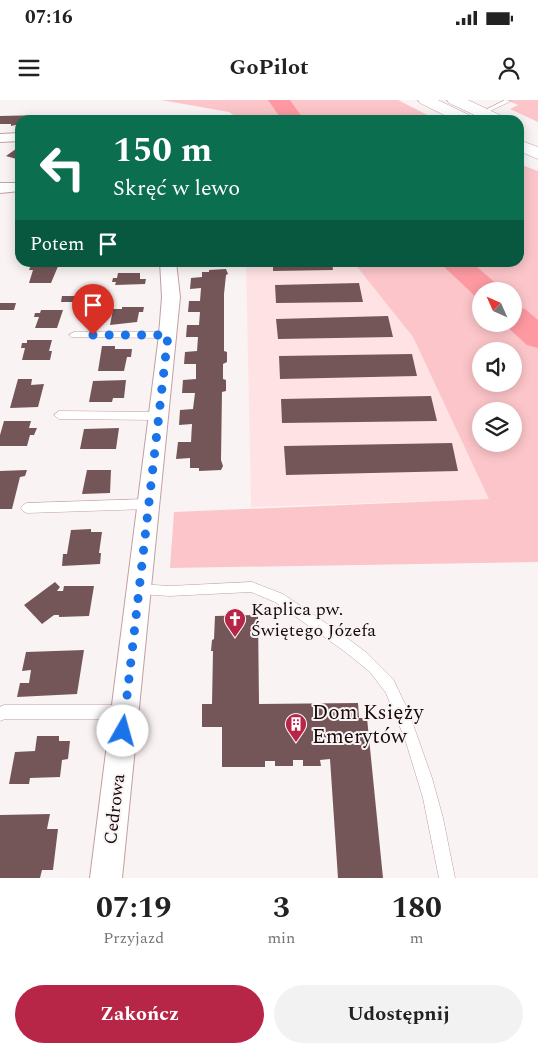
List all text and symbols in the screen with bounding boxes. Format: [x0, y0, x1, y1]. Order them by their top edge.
text: 07:16 [25, 3, 73, 32]
text: GoPilot [229, 51, 309, 84]
icon: menu [15, 54, 43, 82]
icon: person [495, 54, 523, 82]
text: 150 m [113, 124, 212, 177]
icon: left [30, 135, 95, 200]
text: Skręć w lewo [113, 172, 240, 205]
text: Potem [30, 230, 84, 259]
icon: arrive [94, 230, 122, 258]
north arrow [472, 282, 522, 332]
map controls [472, 282, 522, 452]
pin [72, 284, 114, 335]
icon: arrive [79, 291, 107, 319]
button: sound [472, 342, 522, 392]
button: layers [472, 402, 522, 452]
place label: Kaplica pw. Świętego Józefa [251, 596, 376, 644]
church icon: Kaplica pw. Świętego Józefa [223, 607, 247, 638]
place label: Dom Księży Emerytów [312, 697, 425, 753]
position arrow [96, 704, 148, 756]
building icon: Dom Księży Emerytów [284, 712, 308, 743]
street label: Cedrowa [97, 772, 132, 846]
text: 07:19 [96, 885, 171, 931]
text: 3 [273, 885, 290, 931]
text: 180 [391, 885, 442, 931]
text: Przyjazd [103, 926, 164, 950]
text: min [267, 926, 295, 950]
text: m [410, 926, 424, 950]
button: Zakończ [15, 985, 264, 1043]
button: Udostępnij [274, 985, 523, 1043]

